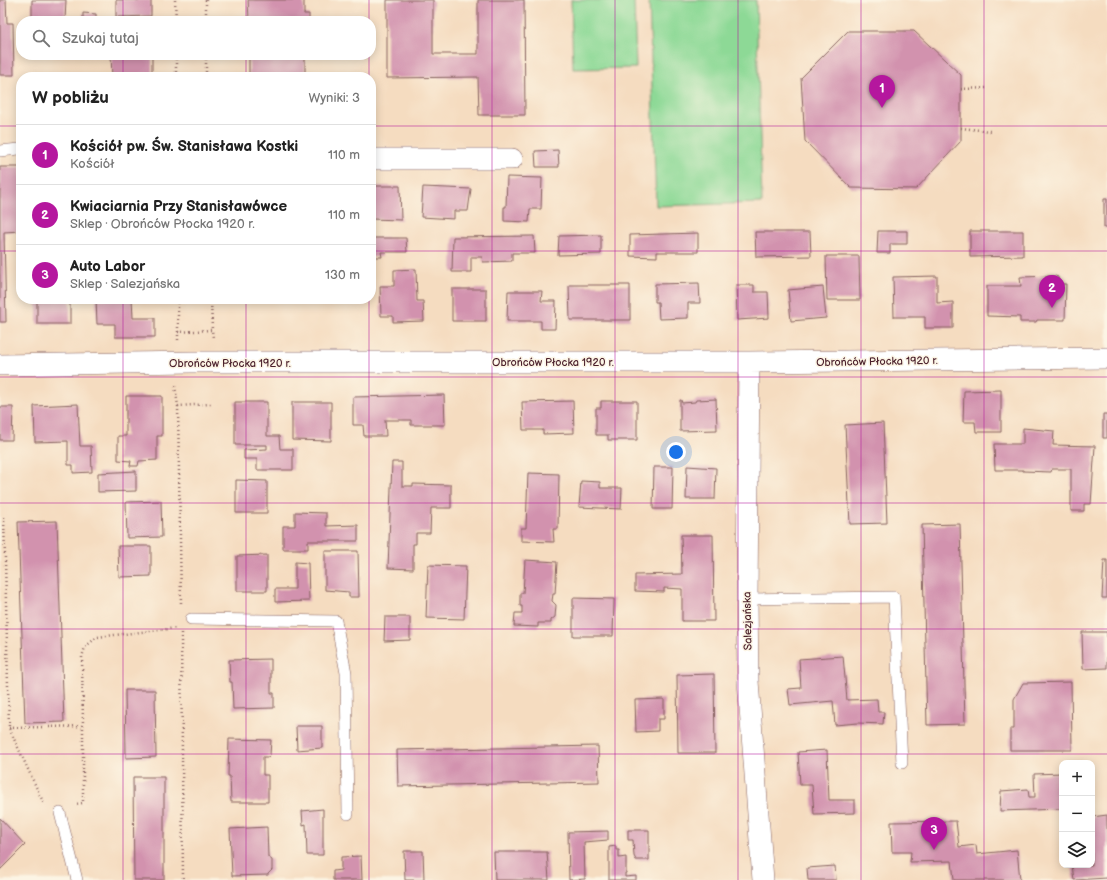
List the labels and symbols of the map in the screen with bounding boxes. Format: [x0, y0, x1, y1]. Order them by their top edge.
pin: 1 [869, 75, 895, 108]
pin: 2 [1039, 275, 1065, 308]
street label: Obrońców Płocka 1920 r. [816, 354, 938, 369]
street label: Obrońców Płocka 1920 r. [492, 356, 614, 369]
street label: Obrońców Płocka 1920 r. [169, 357, 291, 370]
your location [666, 442, 686, 462]
street label: Salezjańska [740, 591, 755, 651]
pin: 3 [921, 817, 947, 850]

